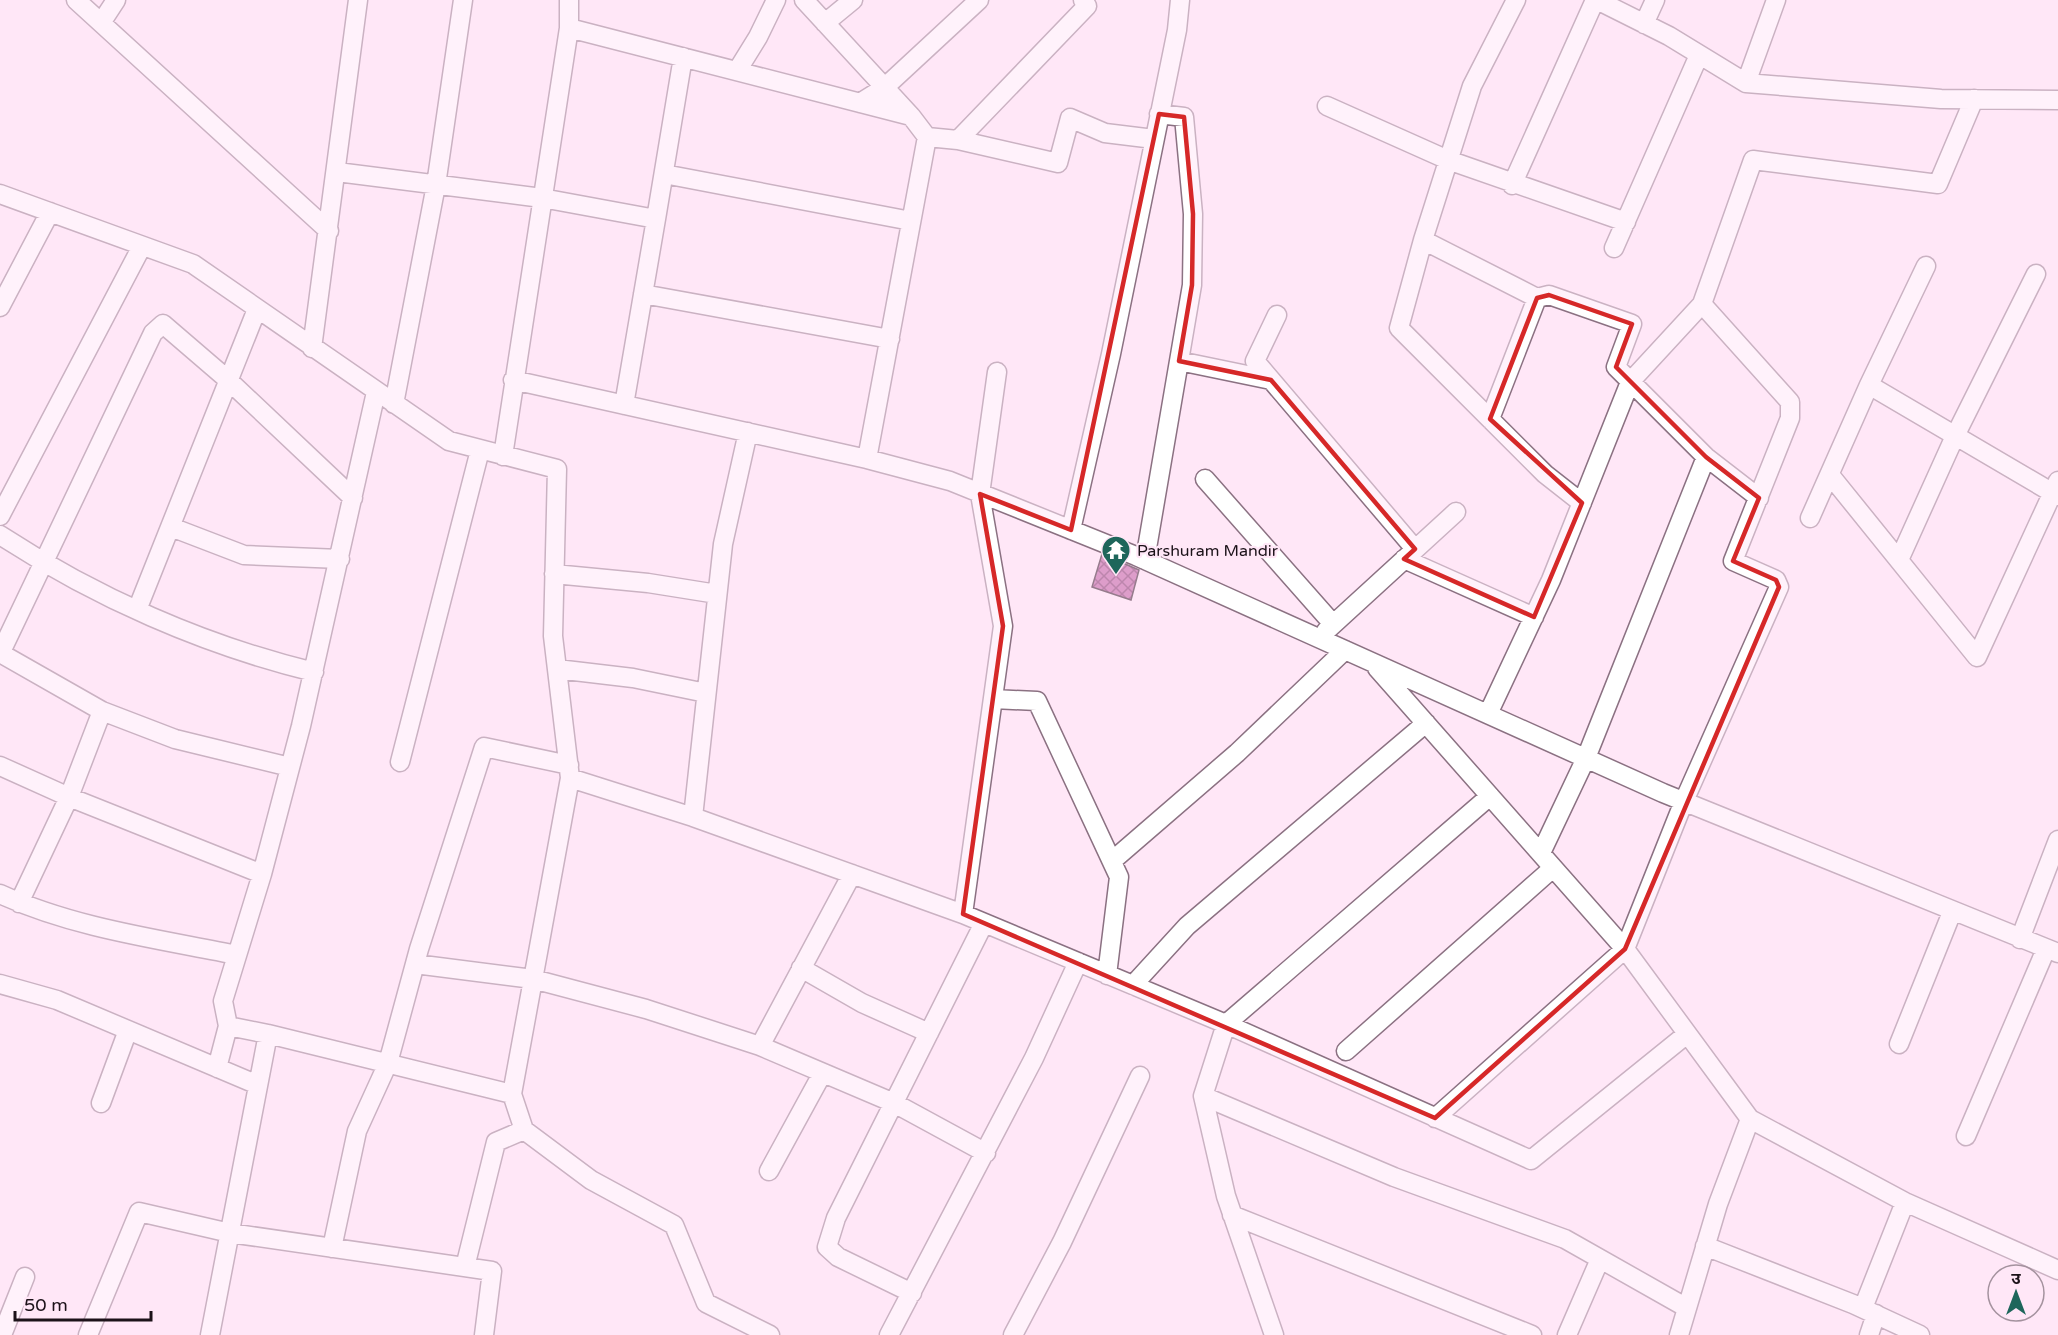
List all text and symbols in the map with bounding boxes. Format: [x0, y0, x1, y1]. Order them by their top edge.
temple icon: Parshuram Mandir [1100, 534, 1132, 576]
place label: Parshuram Mandir [1137, 541, 1279, 561]
north arrow [1986, 1263, 2046, 1323]
text: उ [2011, 1269, 2021, 1289]
scale bar [15, 1284, 152, 1322]
text: 50 m [24, 1294, 68, 1316]

